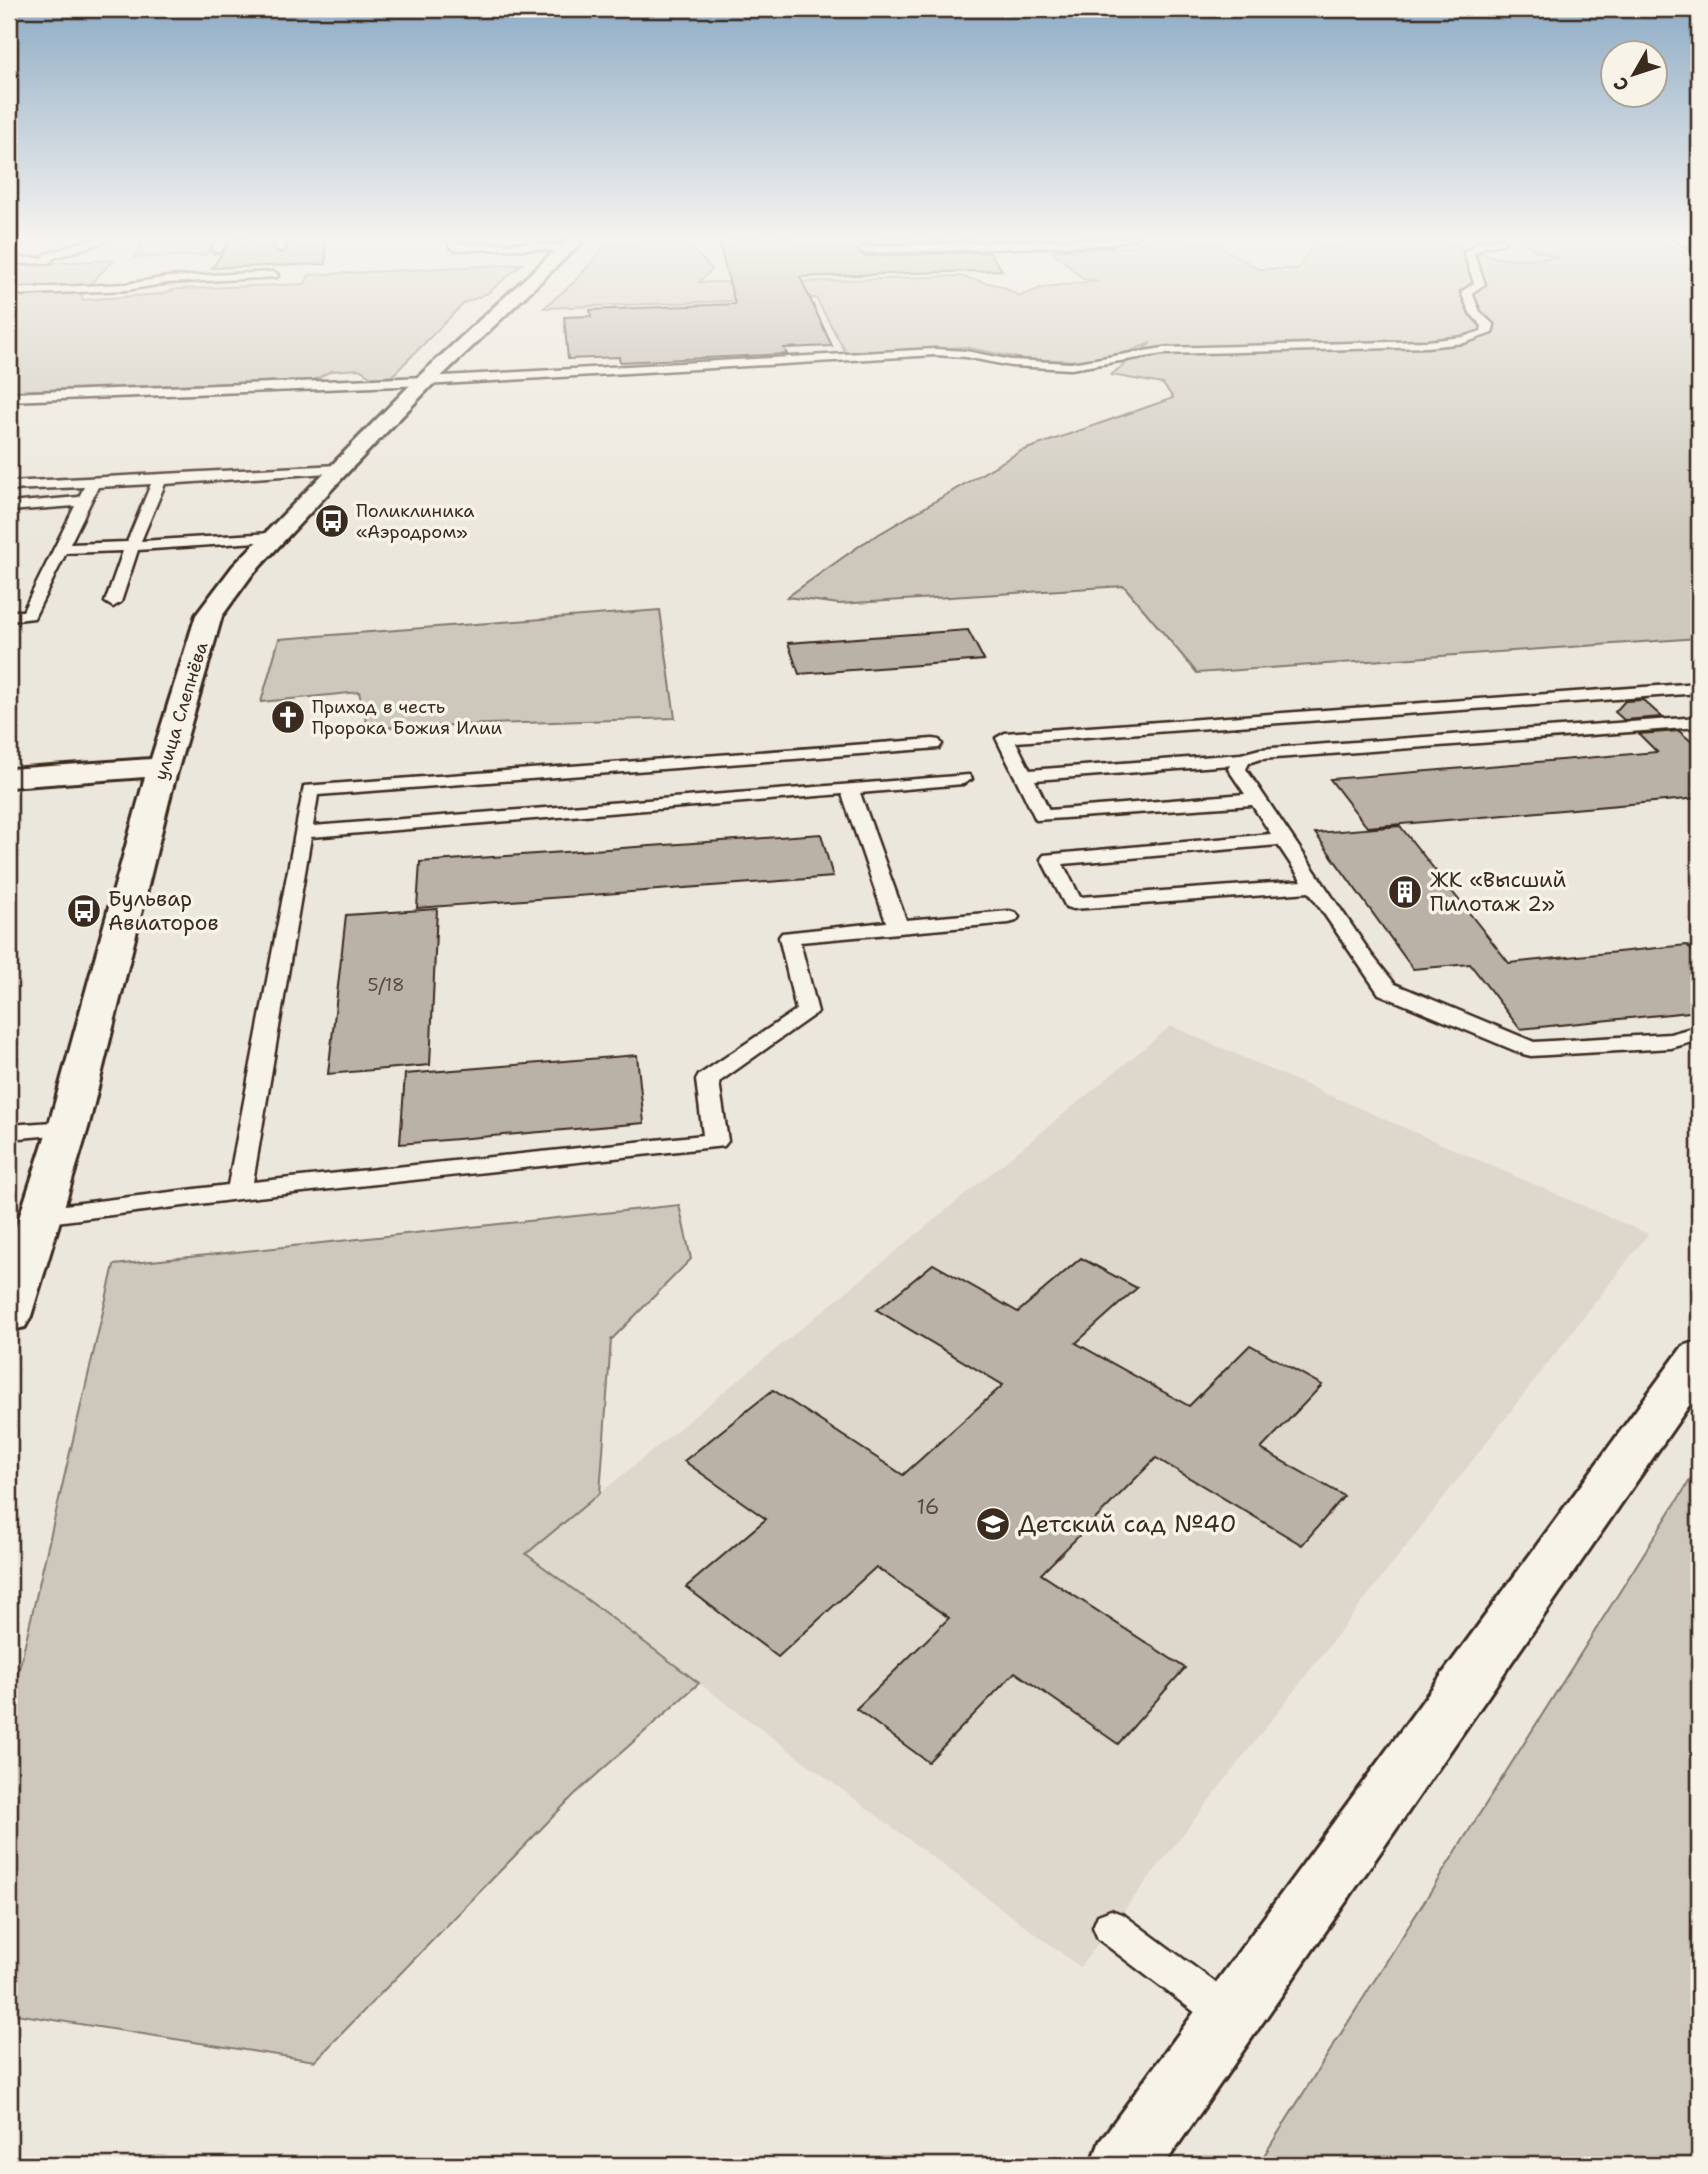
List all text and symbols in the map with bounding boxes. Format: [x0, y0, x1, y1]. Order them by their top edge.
north arrow [1600, 38, 1670, 108]
text: С [1608, 72, 1635, 97]
place label: Поликлиника «Аэродром» [356, 499, 474, 544]
bus stop icon: Поликлиника «Аэродром» [313, 502, 351, 540]
street label: улица Слепнёва [149, 639, 213, 783]
place label: Приход в честь Пророка Божия Илии [312, 695, 503, 740]
church icon: Приход в честь Пророка Божия Илии [269, 698, 307, 736]
place label: ЖК «Высший Пилотаж 2» [1430, 866, 1567, 918]
building icon: ЖК «Высший Пилотаж 2» [1386, 873, 1424, 911]
place label: Бульвар Авиаторов [108, 885, 219, 937]
bus stop icon: Бульвар Авиаторов [65, 892, 103, 930]
house number: 5/18 [368, 973, 404, 997]
house number: 16 [917, 1493, 939, 1521]
school or university icon: Детский сад №40 [974, 1505, 1012, 1543]
place label: Детский сад №40 [1018, 1508, 1237, 1540]

